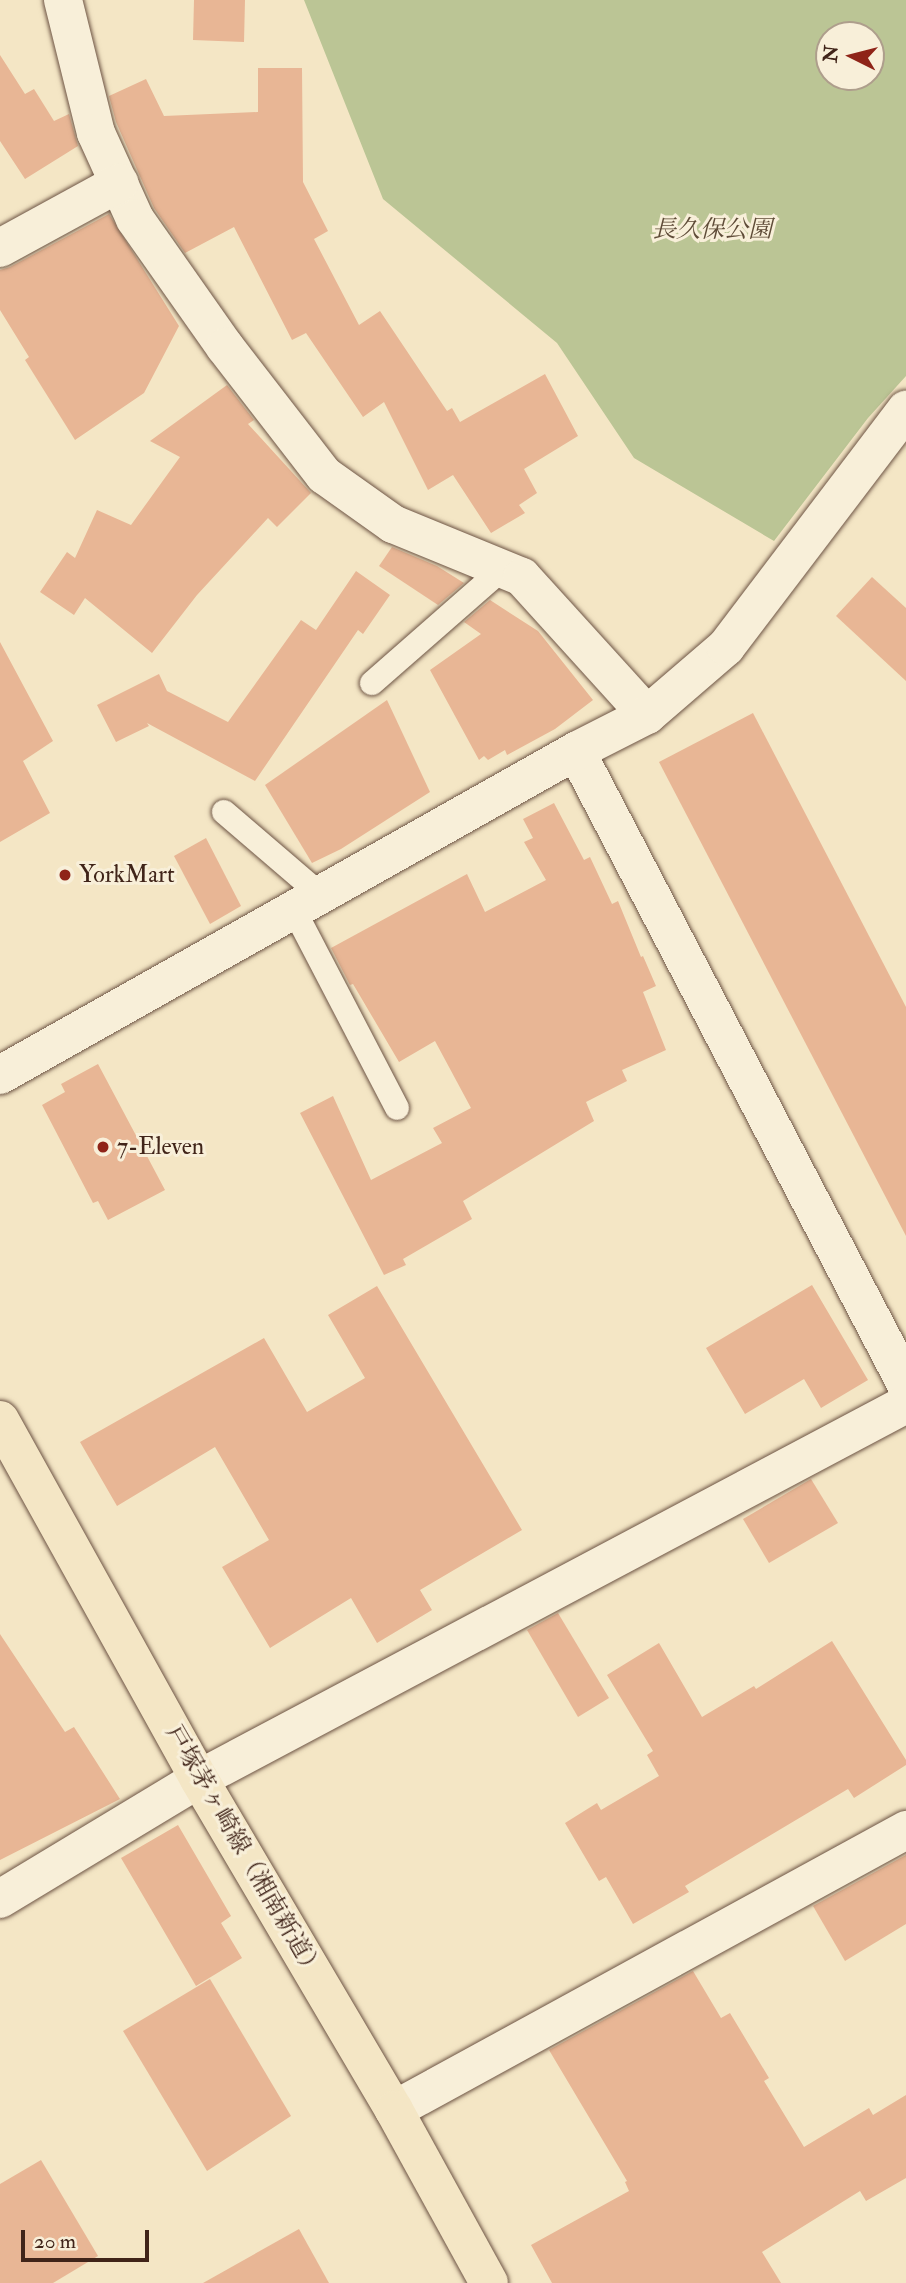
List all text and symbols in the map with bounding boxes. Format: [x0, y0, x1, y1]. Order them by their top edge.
north arrow [815, 21, 885, 91]
text: N [818, 44, 844, 64]
park label: 長久保公園 [652, 216, 772, 244]
place label: YorkMart [79, 861, 175, 889]
marker: YorkMart [57, 867, 73, 883]
place label: 7-Eleven [117, 1133, 204, 1161]
marker: 7-Eleven [95, 1139, 111, 1155]
street label: 戸塚茅ヶ崎線（湘南新道） [160, 1720, 328, 1984]
scale bar [24, 2216, 152, 2260]
text: 20 m [34, 2228, 76, 2255]

